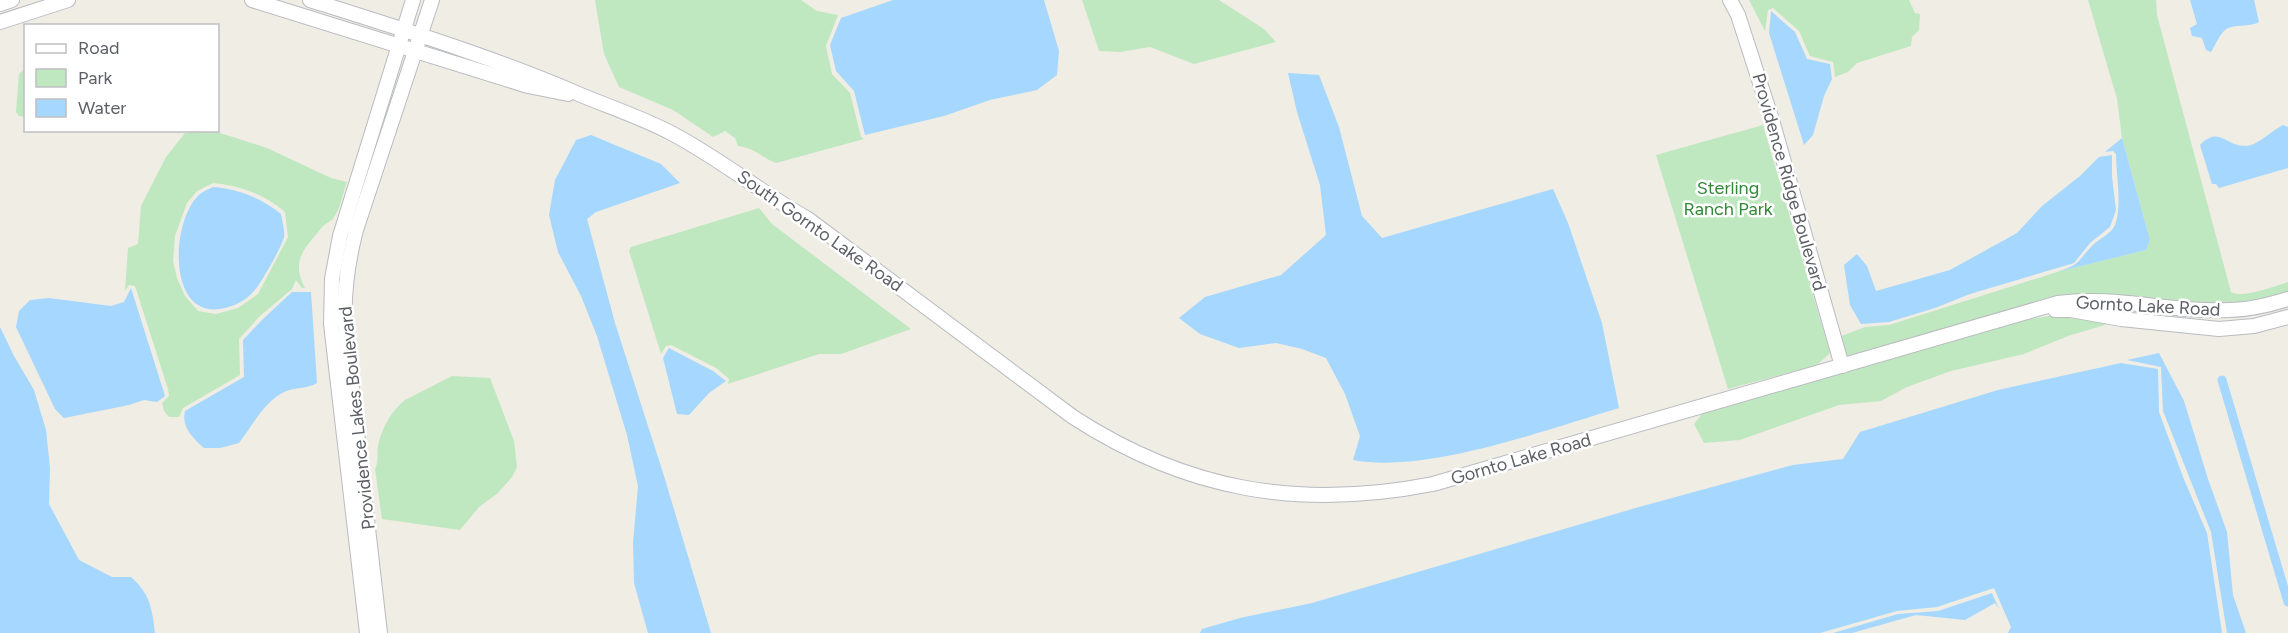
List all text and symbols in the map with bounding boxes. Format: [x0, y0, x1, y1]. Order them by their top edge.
legend [24, 24, 219, 132]
text: Road [78, 37, 119, 59]
text: Park [78, 67, 113, 89]
street label: Providence Ridge Boulevard [1747, 71, 1831, 293]
text: Water [78, 97, 126, 119]
street label: South Gornto Lake Road [733, 165, 907, 297]
park label: Sterling Ranch Park [1684, 177, 1773, 220]
street label: Gornto Lake Road [2075, 291, 2221, 321]
street label: Providence Lakes Boulevard [334, 305, 380, 531]
street label: Gornto Lake Road [1448, 428, 1594, 490]

